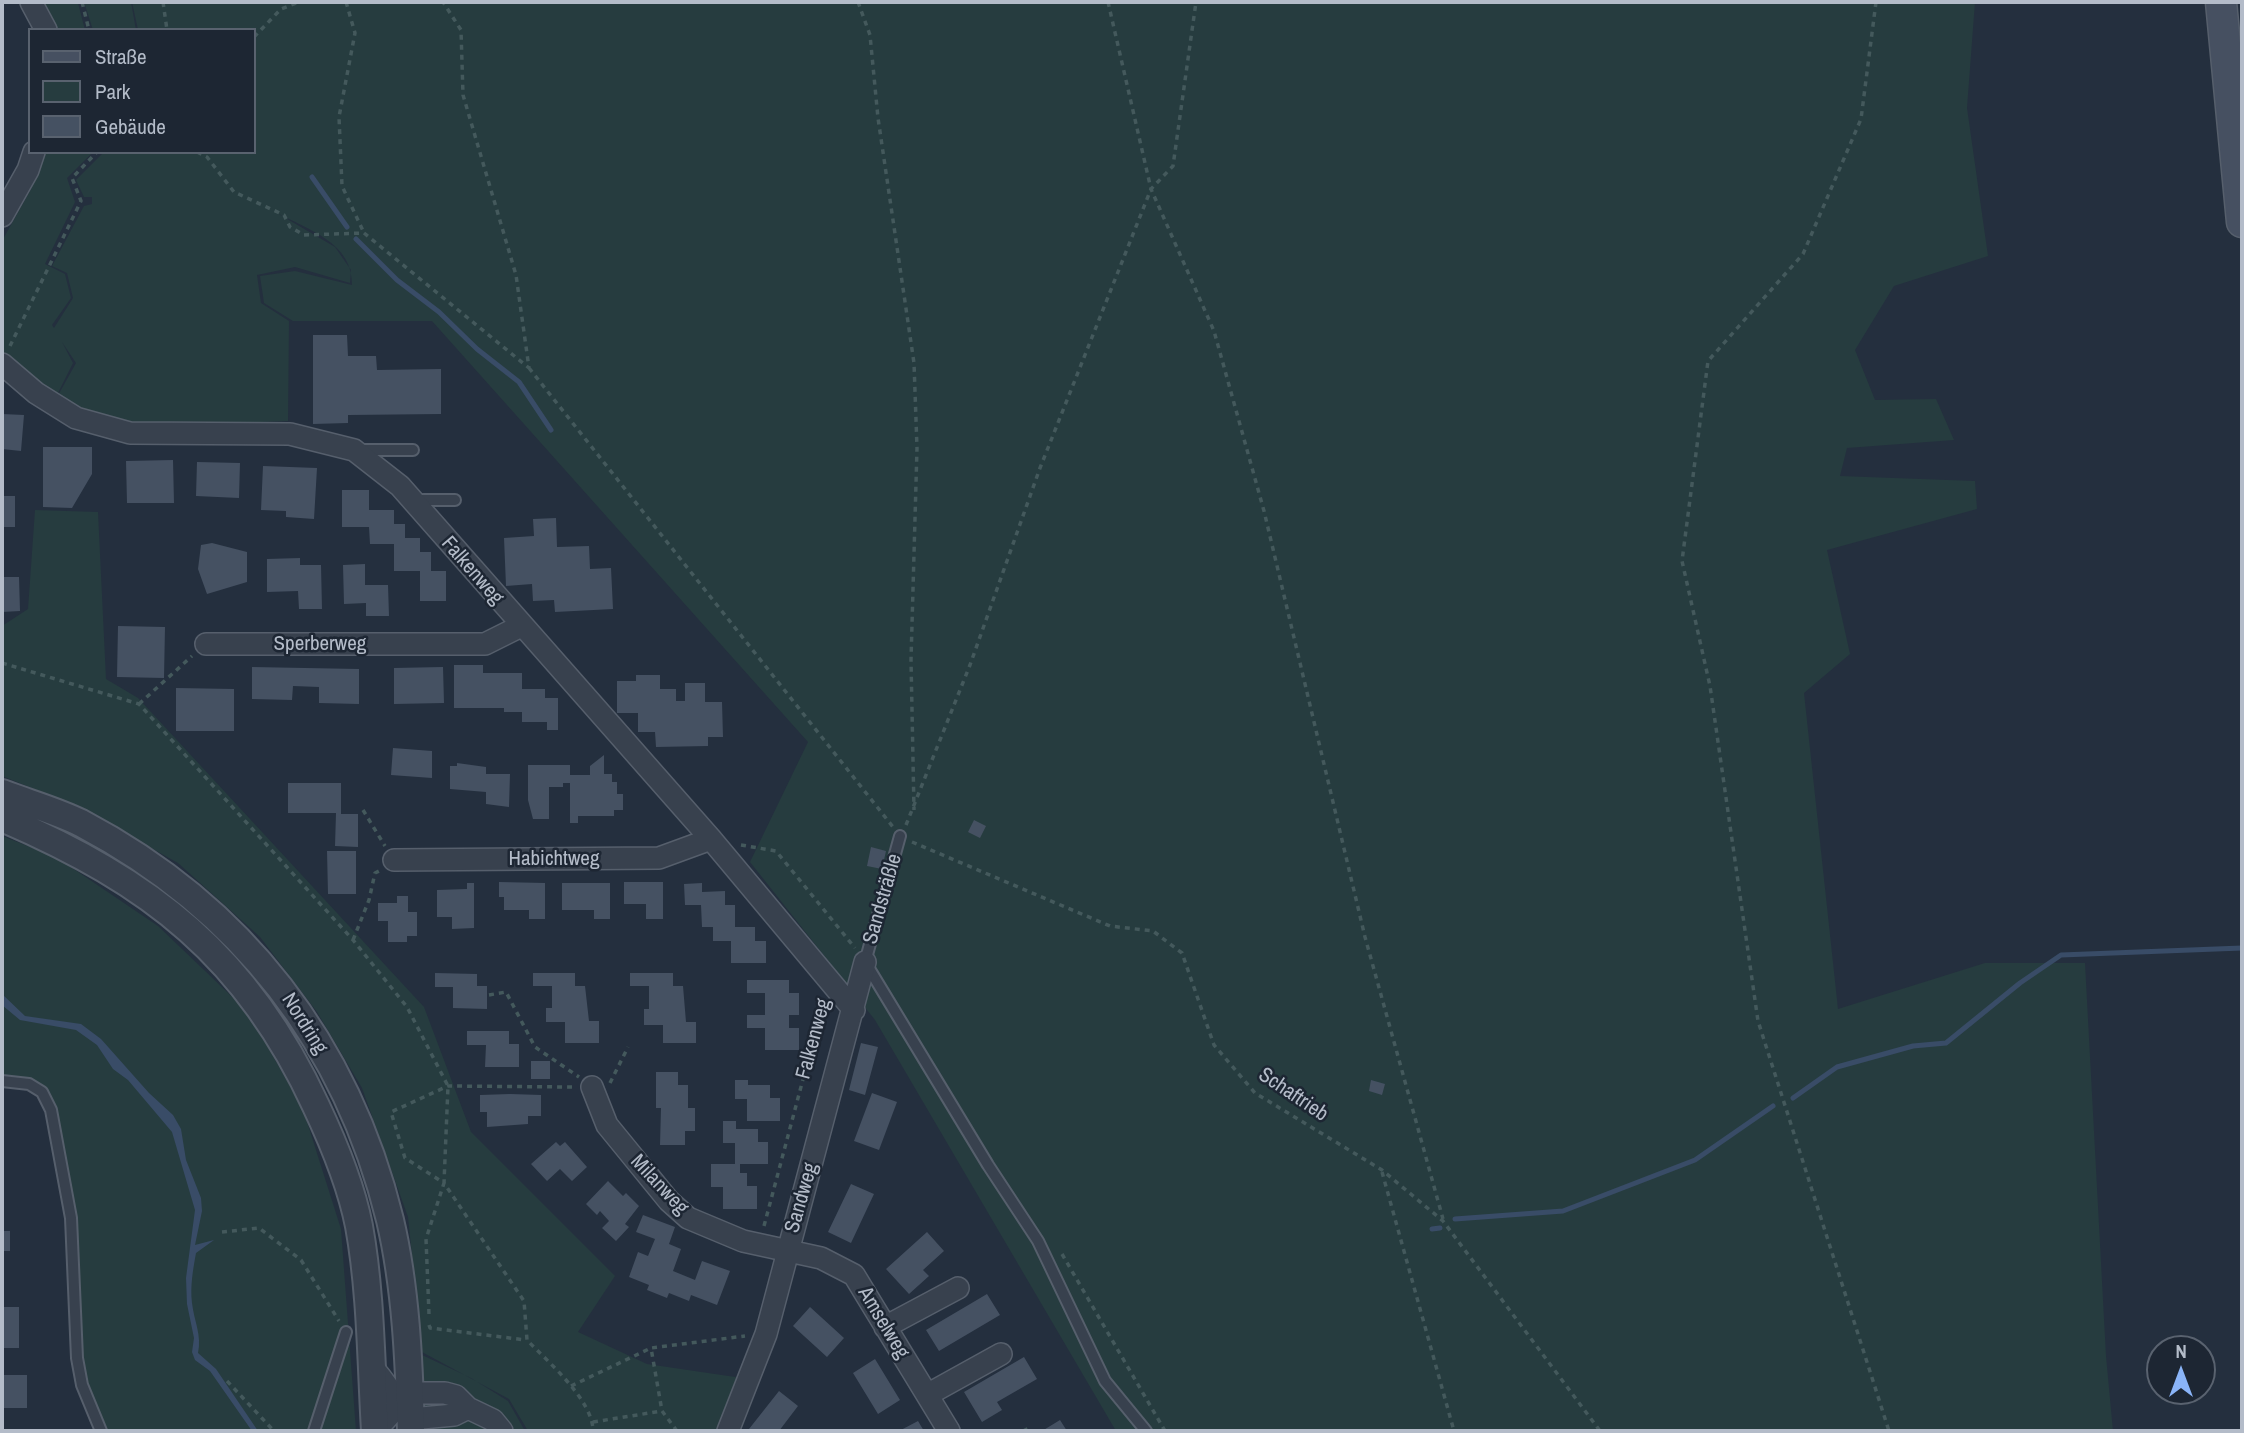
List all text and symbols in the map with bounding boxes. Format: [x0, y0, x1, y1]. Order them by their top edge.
legend [28, 28, 256, 154]
text: Straße [95, 42, 147, 71]
text: Park [95, 77, 130, 106]
text: Gebäude [95, 112, 166, 141]
street label: Falkenweg [435, 532, 509, 610]
street label: Sperberweg [274, 631, 366, 657]
street label: Habichtweg [509, 846, 599, 872]
street label: Sandsträßle [858, 851, 908, 947]
street label: Nordring [276, 989, 332, 1059]
street label: Falkenweg [791, 996, 837, 1082]
street label: Schaftrieb [1253, 1063, 1333, 1127]
street label: Milanweg [625, 1149, 693, 1221]
street label: Sandweg [780, 1160, 824, 1236]
street label: Amselweg [852, 1282, 914, 1364]
north arrow [2146, 1335, 2216, 1405]
text: N [2175, 1338, 2187, 1364]

